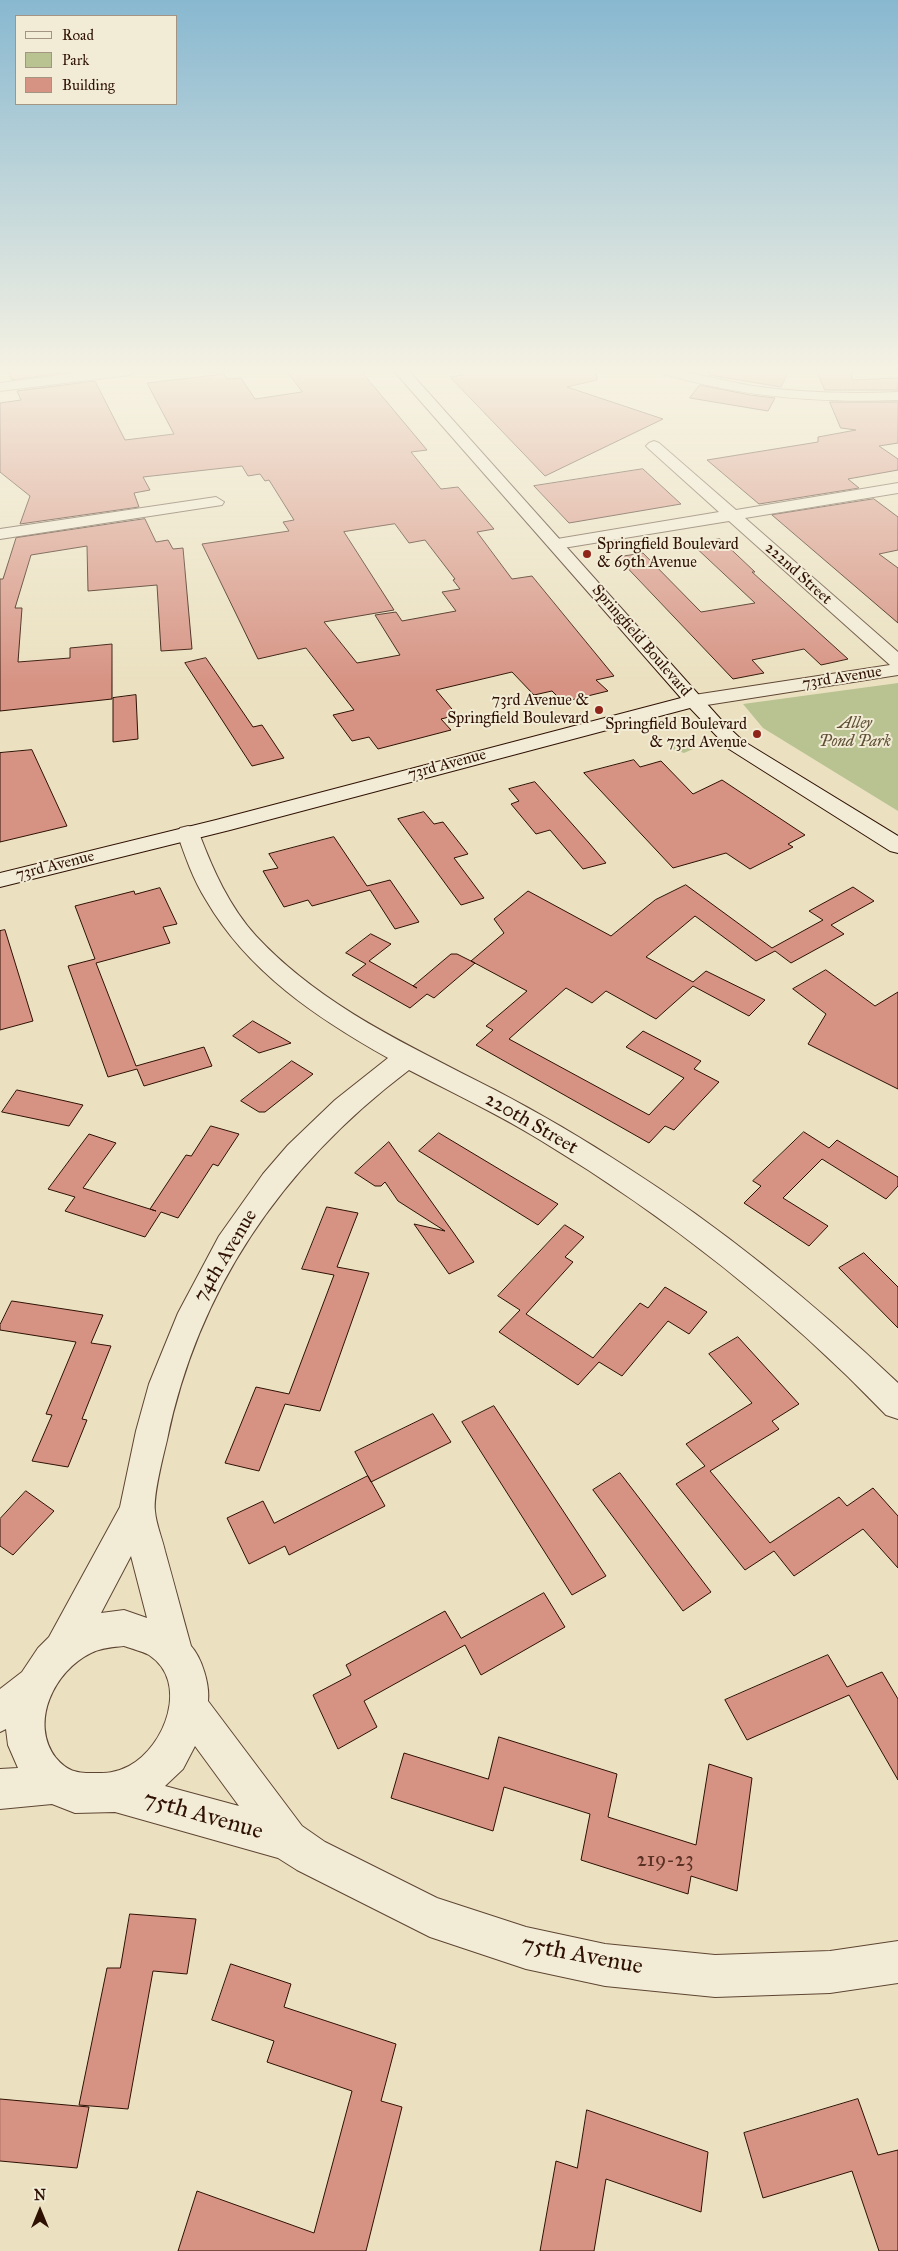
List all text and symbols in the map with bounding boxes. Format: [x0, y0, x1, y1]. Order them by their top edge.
legend [15, 15, 178, 105]
text: Road [62, 26, 94, 44]
text: Park [62, 51, 89, 69]
text: Building [62, 76, 115, 94]
place label: Springfield Boulevard & 69th Avenue [597, 535, 739, 573]
street label: 222nd Street [761, 539, 835, 609]
marker: Springfield Boulevard & 69th Avenue [581, 548, 593, 560]
street label: Springfield Boulevard [587, 581, 695, 701]
street label: 73rd Avenue [801, 662, 883, 694]
place label: 73rd Avenue & Springfield Boulevard [447, 691, 589, 729]
marker: 73rd Avenue & Springfield Boulevard [593, 704, 605, 716]
park label: Alley Pond Park [819, 714, 891, 752]
place label: Springfield Boulevard & 73rd Avenue [605, 715, 747, 753]
marker: Springfield Boulevard & 73rd Avenue [751, 728, 763, 740]
street label: 73rd Avenue [406, 745, 488, 785]
street label: 73rd Avenue [14, 847, 96, 885]
street label: 220th Street [480, 1088, 582, 1160]
street label: 74th Avenue [189, 1205, 263, 1307]
street label: 75th Avenue [140, 1785, 266, 1847]
house number: 219-23 [636, 1848, 694, 1874]
street label: 75th Avenue [519, 1930, 645, 1982]
north arrow [15, 2186, 65, 2236]
text: N [34, 2187, 46, 2204]

